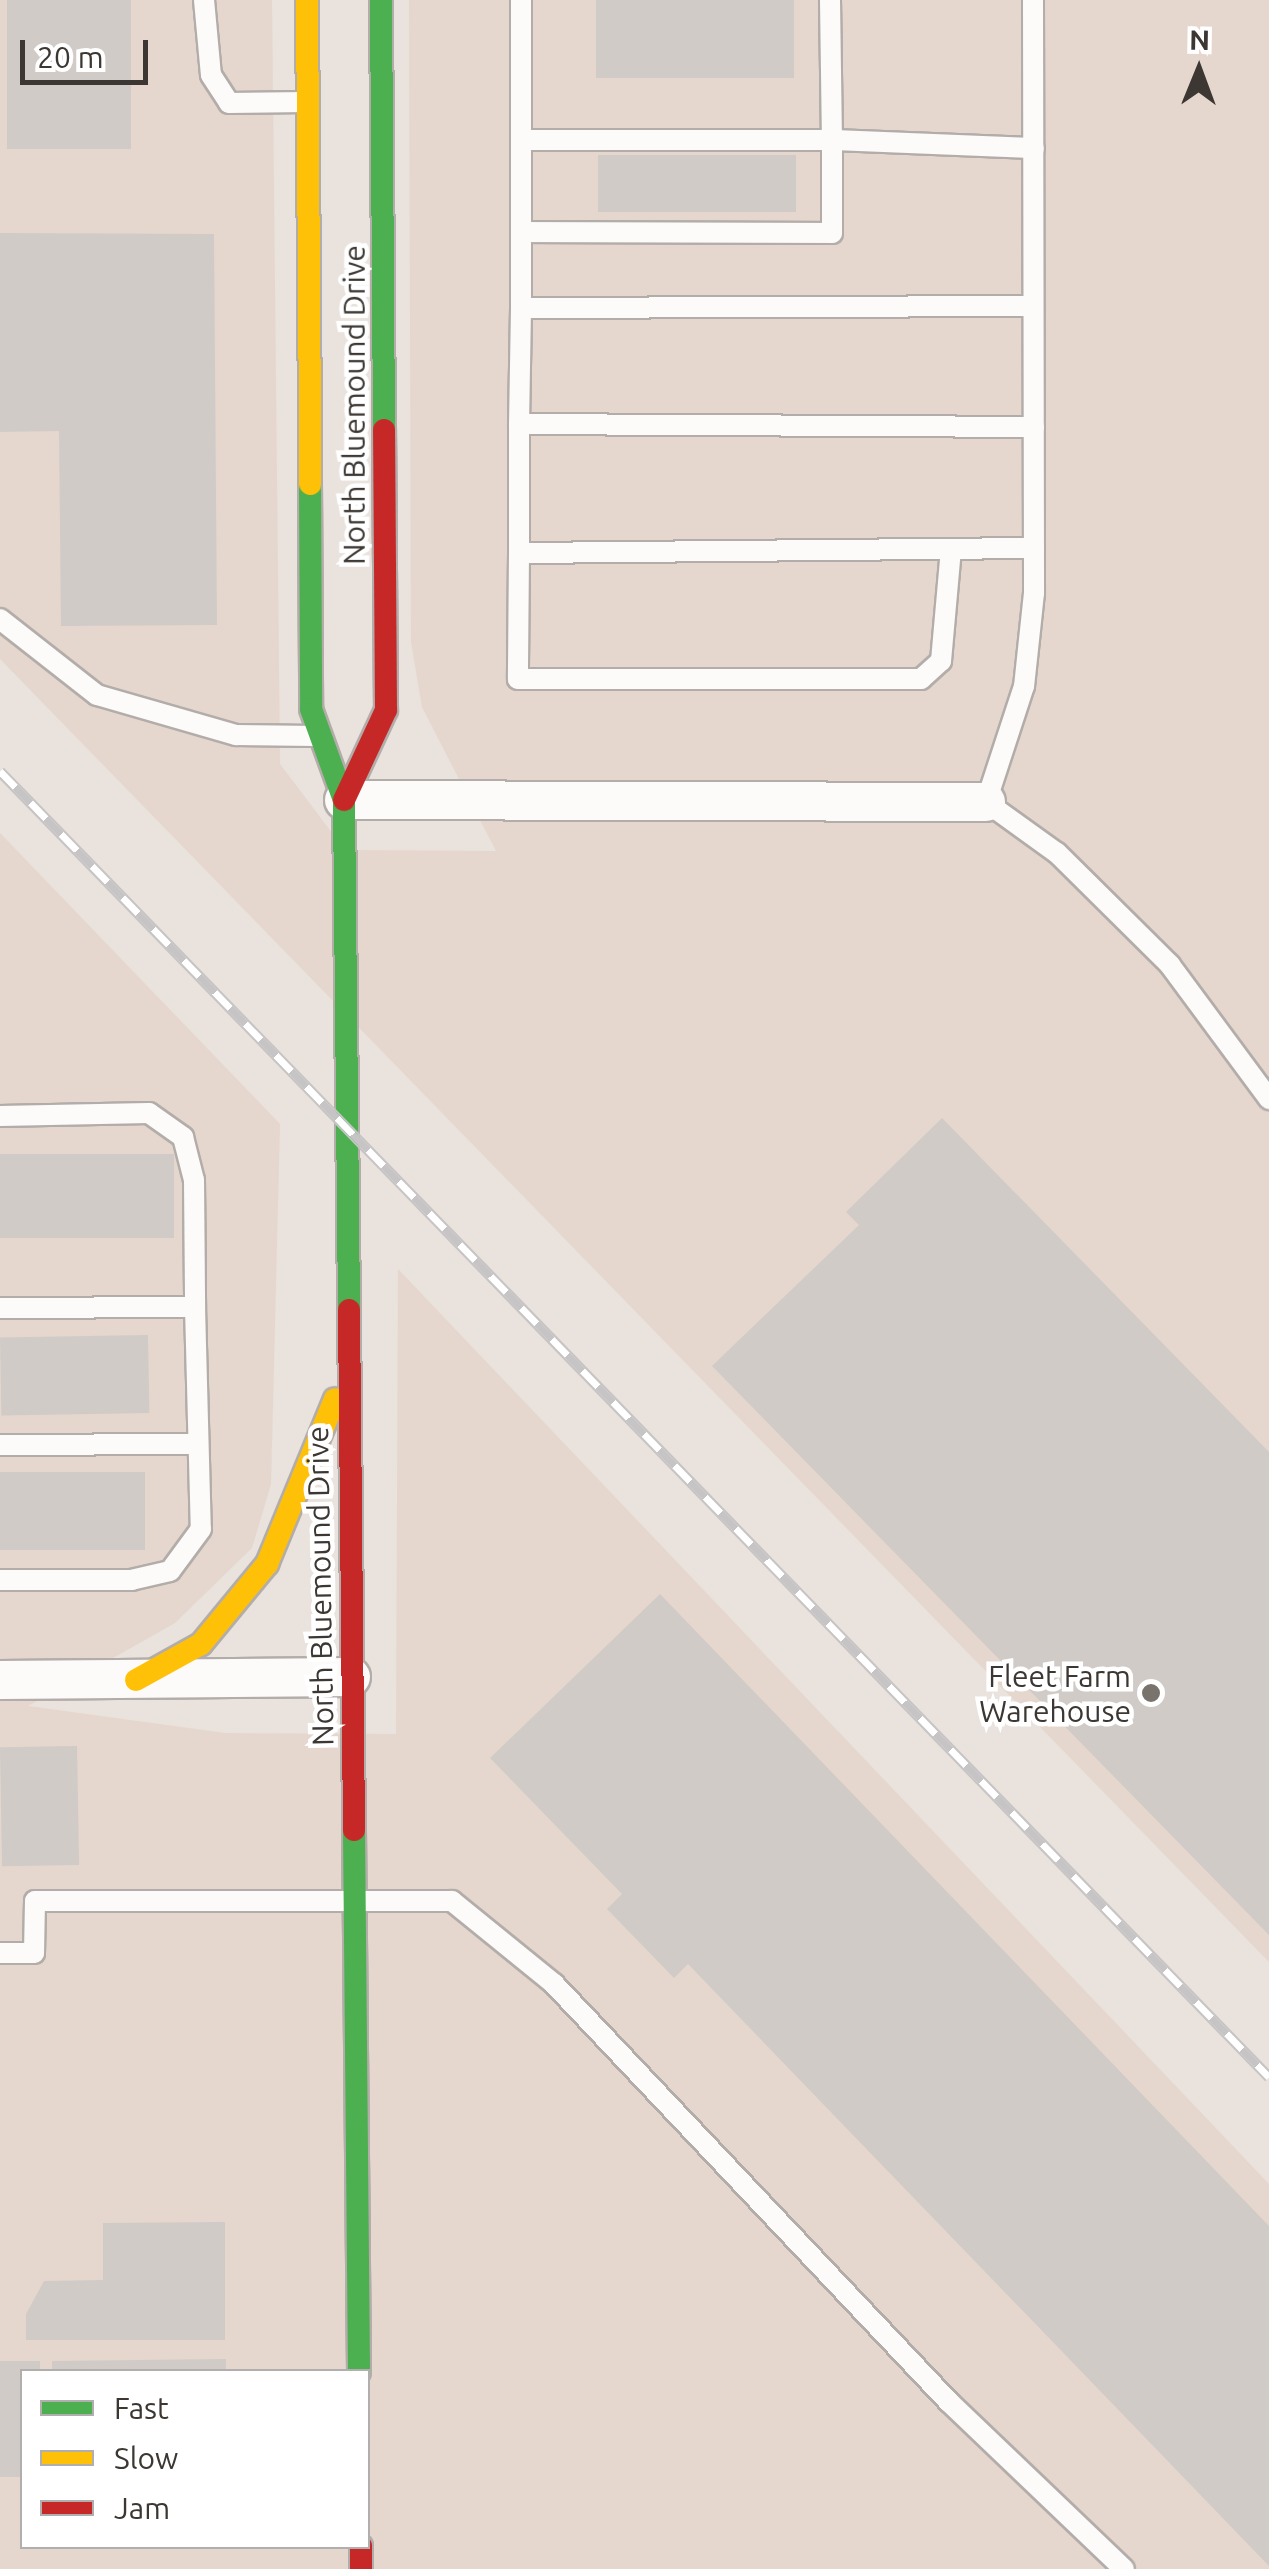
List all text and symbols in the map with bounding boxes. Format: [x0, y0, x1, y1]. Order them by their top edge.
scale bar [25, 20, 152, 82]
north arrow [1149, 20, 1249, 120]
text: N [1189, 24, 1210, 55]
text: 20 m [37, 40, 104, 74]
street label: North Bluemound Drive [336, 245, 372, 565]
street label: North Bluemound Drive [299, 1426, 341, 1746]
place label: Fleet Farm Warehouse [979, 1658, 1131, 1728]
marker: Fleet Farm Warehouse [1140, 1682, 1162, 1704]
legend [20, 2369, 370, 2549]
text: Fast [114, 2391, 169, 2425]
text: Slow [114, 2441, 178, 2475]
text: Jam [114, 2491, 170, 2525]

